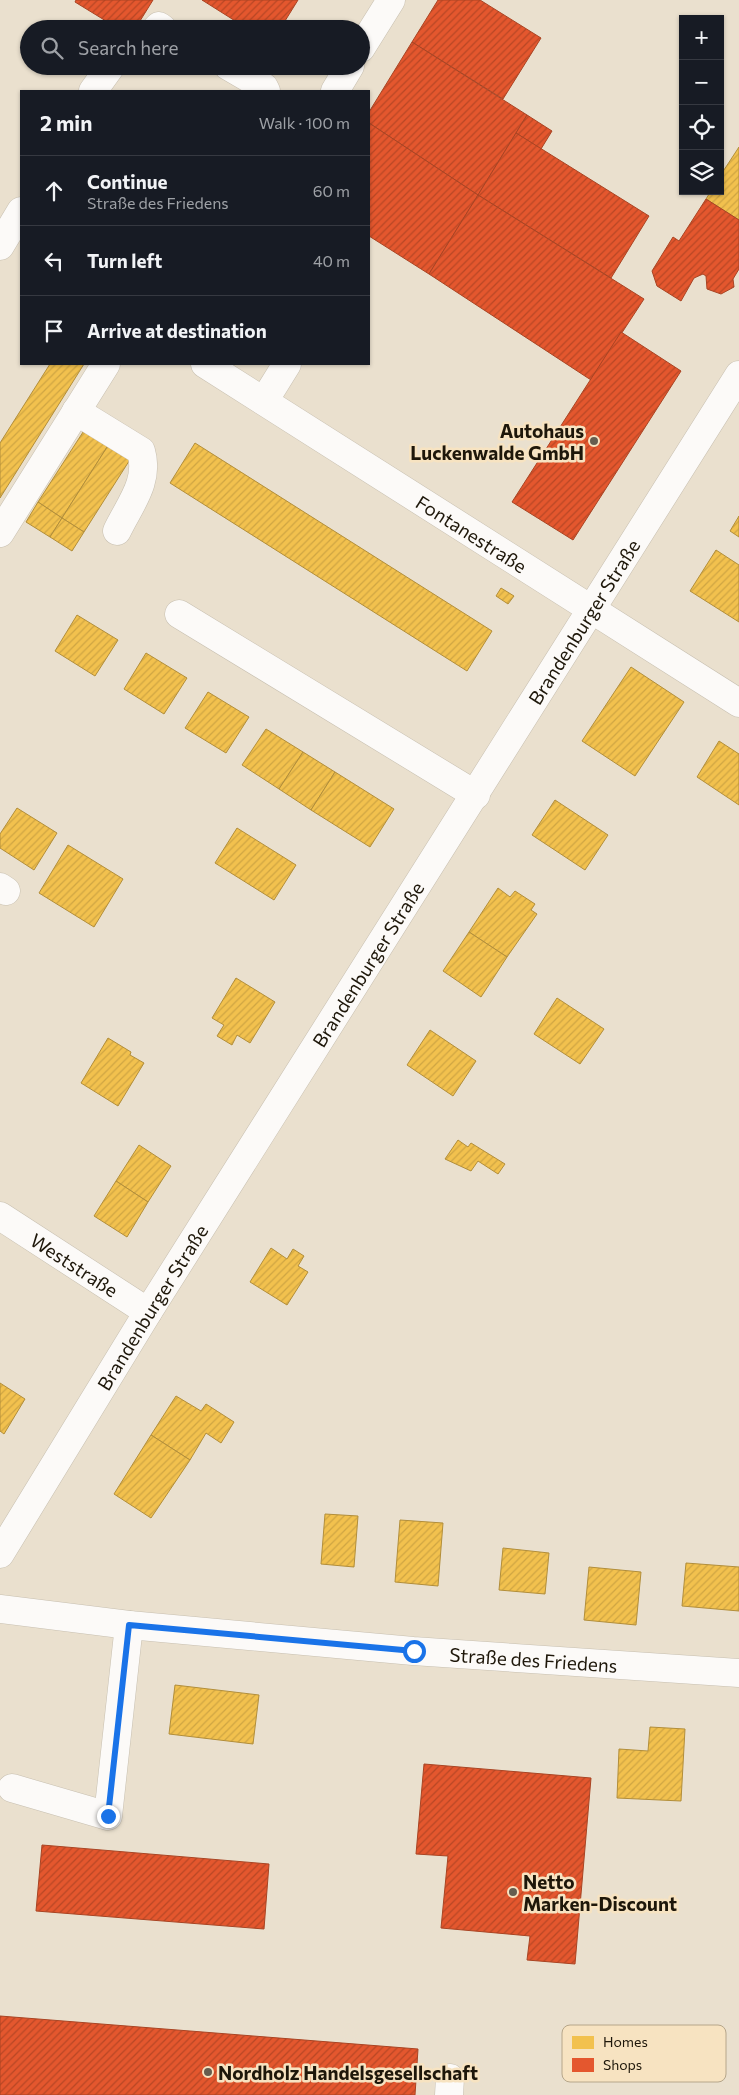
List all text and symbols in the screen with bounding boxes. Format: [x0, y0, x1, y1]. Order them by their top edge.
map controls [679, 15, 724, 195]
button: + [679, 15, 724, 60]
search box [20, 20, 370, 75]
icon: search [38, 34, 66, 62]
text: Search here [78, 36, 178, 59]
button: − [679, 60, 724, 105]
button: locate [679, 105, 724, 150]
text: 2 min [40, 110, 92, 135]
text: Walk · 100 m [259, 113, 350, 132]
button: layers [679, 150, 724, 195]
text: Continue [87, 170, 167, 193]
icon: ahead [40, 177, 68, 205]
text: 60 m [313, 181, 350, 200]
text: Straße des Friedens [87, 193, 229, 212]
icon: left [40, 247, 68, 275]
text: Turn left [87, 249, 162, 272]
text: 40 m [313, 251, 350, 270]
icon: arrive [40, 317, 68, 345]
text: Arrive at destination [87, 319, 267, 342]
place label: Autohaus Luckenwalde GmbH [410, 419, 584, 464]
marker: Autohaus Luckenwalde GmbH [588, 435, 600, 447]
street label: Fontanestraße [412, 490, 531, 577]
street label: Brandenburger Straße [523, 535, 644, 708]
street label: Brandenburger Straße [307, 877, 428, 1051]
street label: Brandenburger Straße [92, 1220, 212, 1394]
street label: Weststraße [27, 1228, 123, 1301]
route start [403, 1640, 426, 1663]
street label: Straße des Friedens [449, 1642, 618, 1676]
route end [97, 1805, 120, 1828]
place label: Netto Marken-Discount [523, 1870, 677, 1915]
marker: Netto Marken-Discount [507, 1886, 519, 1898]
legend [562, 2025, 726, 2082]
text: Homes [603, 2033, 648, 2050]
text: Shops [603, 2056, 642, 2073]
place label: Nordholz Handelsgesellschaft [218, 2061, 478, 2084]
marker: Nordholz Handelsgesellschaft [202, 2066, 214, 2078]

